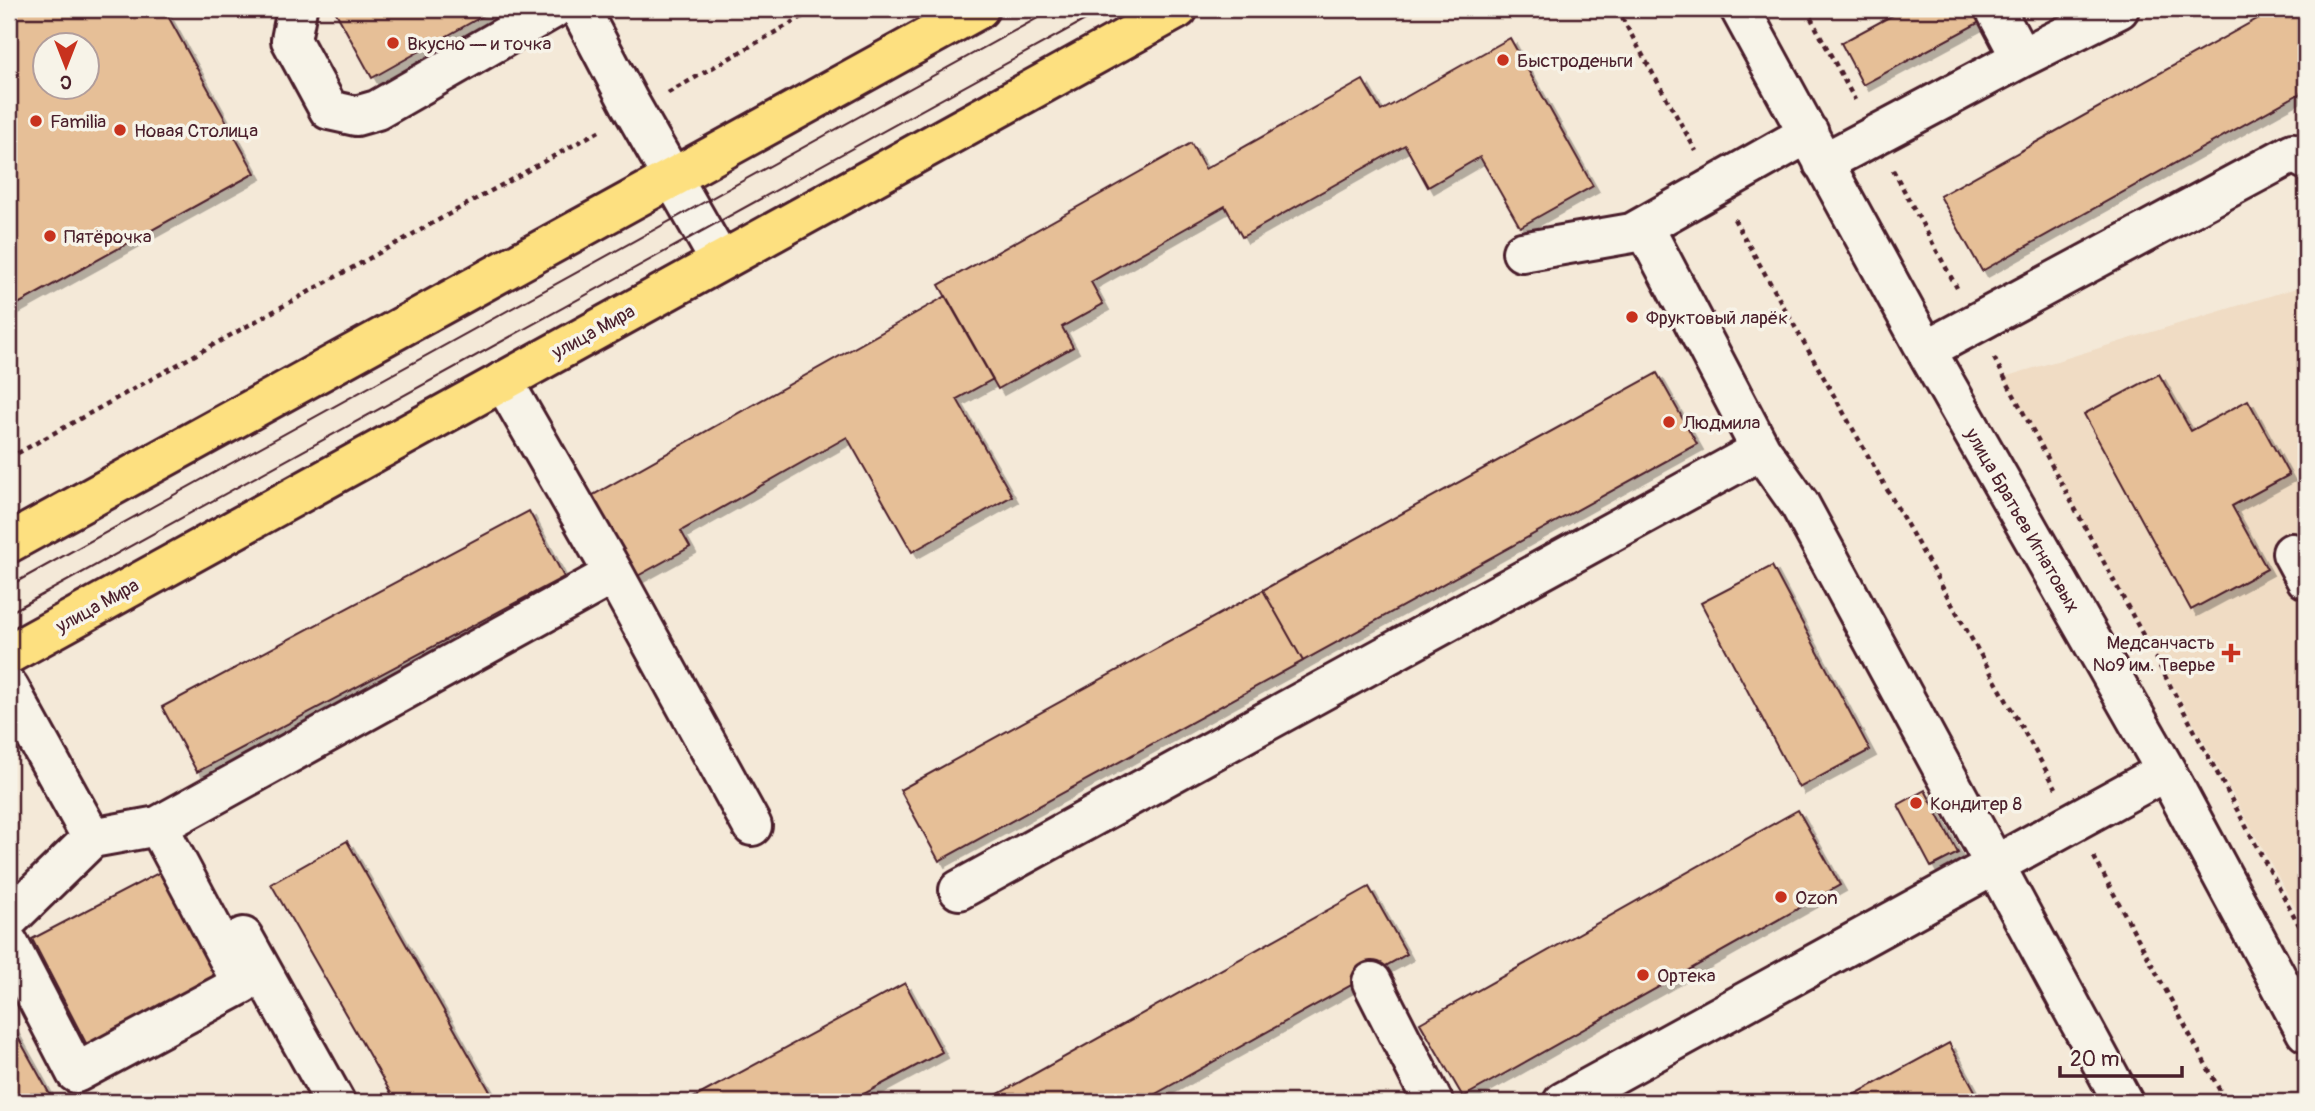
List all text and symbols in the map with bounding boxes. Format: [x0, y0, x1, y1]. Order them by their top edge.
north arrow [32, 32, 102, 102]
place label: Вкусно — и точка [407, 32, 551, 56]
marker: Вкусно — и точка [385, 35, 401, 51]
place label: Быстроденьги [1517, 49, 1633, 73]
marker: Быстроденьги [1495, 52, 1511, 68]
text: С [60, 70, 72, 94]
place label: Familia [50, 110, 106, 134]
marker: Familia [28, 113, 44, 129]
place label: Новая Столица [134, 119, 258, 143]
marker: Новая Столица [112, 122, 128, 138]
place label: Пятёрочка [64, 225, 152, 249]
marker: Пятёрочка [42, 228, 58, 244]
street label: улица Мира [547, 299, 639, 365]
place label: Фруктовый ларёк [1646, 306, 1788, 330]
marker: Фруктовый ларёк [1624, 309, 1640, 325]
place label: Людмила [1682, 411, 1761, 435]
marker: Людмила [1661, 414, 1677, 430]
street label: улица Братьев Игнатовых [1959, 423, 2085, 617]
street label: улица Мира [51, 573, 143, 639]
place label: Медсанчасть №9 им. Тверье [2092, 631, 2216, 677]
marker: Медсанчасть №9 им. Тверье [2221, 643, 2241, 663]
place label: Кондитер 8 [1930, 792, 2022, 816]
marker: Кондитер 8 [1908, 795, 1924, 811]
place label: Ozon [1795, 886, 1838, 910]
marker: Ozon [1773, 889, 1789, 905]
place label: Ортека [1657, 964, 1716, 988]
marker: Ортека [1635, 967, 1651, 983]
scale bar [2060, 1034, 2182, 1078]
text: 20 m [2070, 1046, 2119, 1073]

